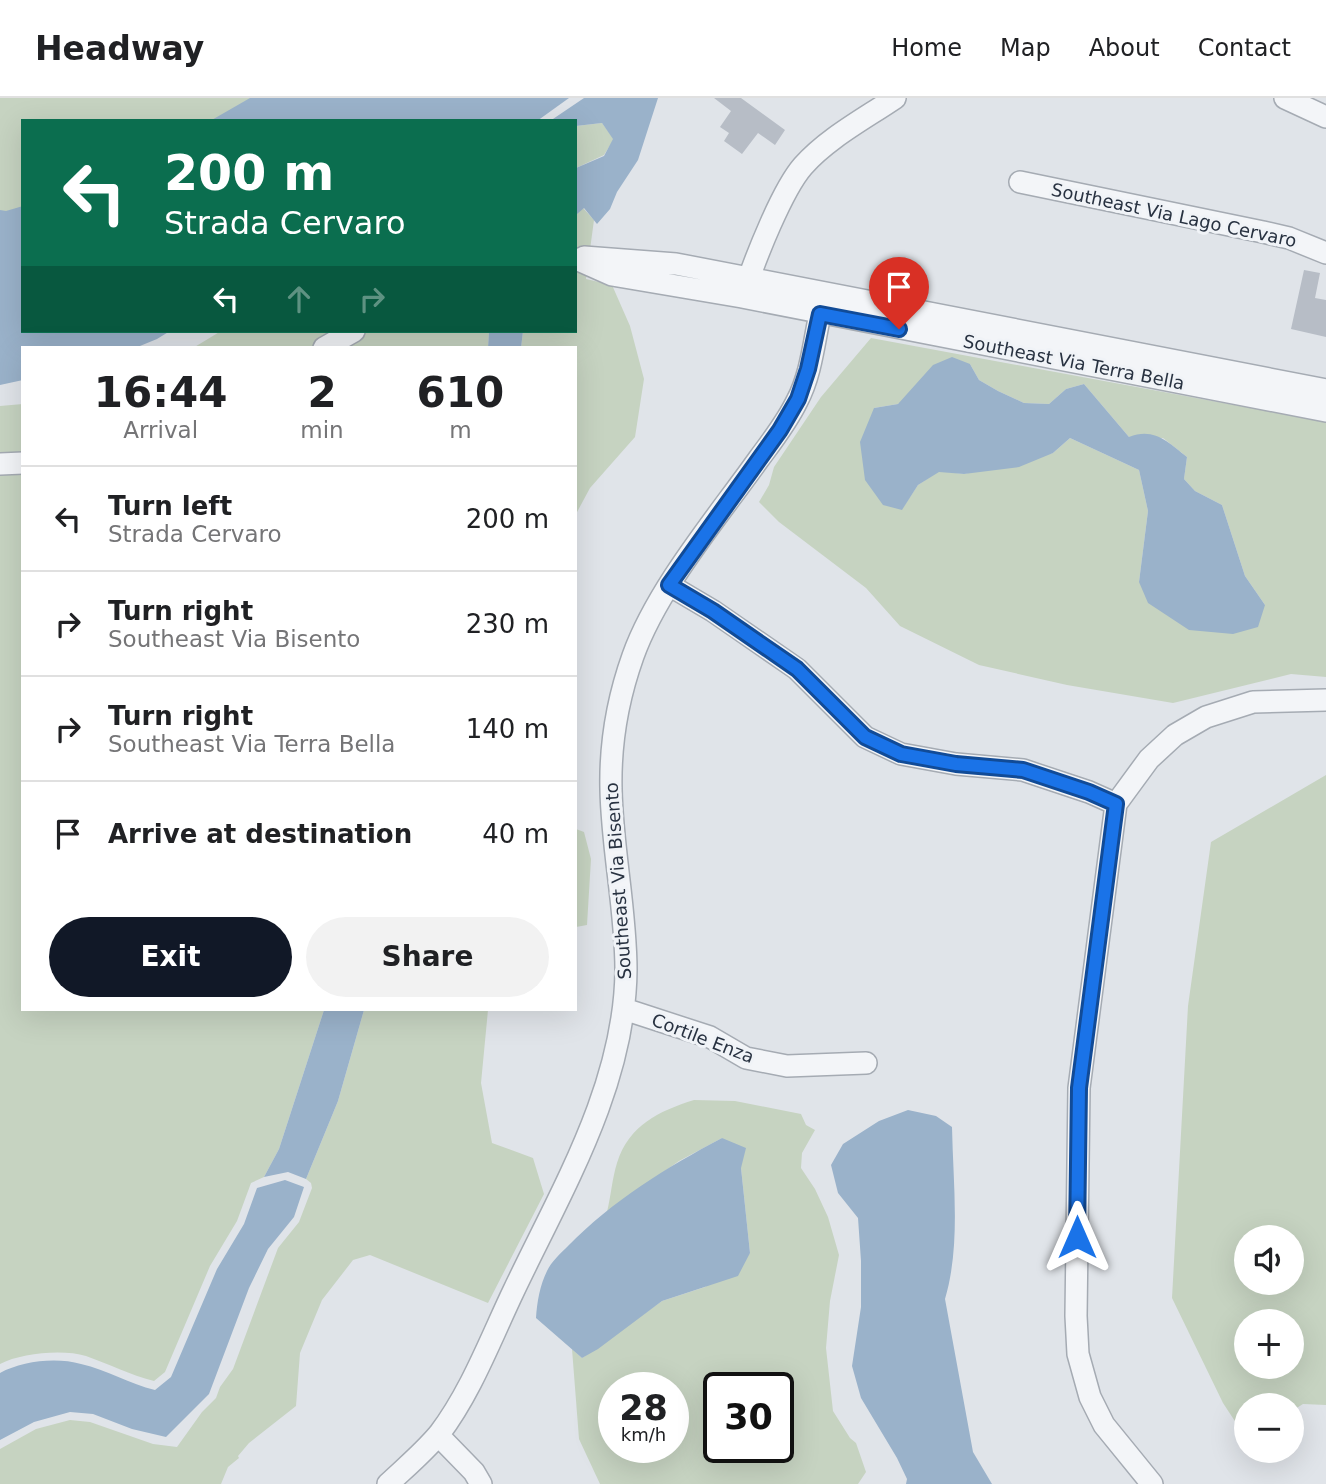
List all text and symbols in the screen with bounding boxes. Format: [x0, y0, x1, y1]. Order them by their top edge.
text: Headway [35, 29, 204, 68]
text: Home [891, 34, 962, 62]
text: Map [1000, 34, 1051, 62]
text: About [1089, 34, 1160, 62]
text: Contact [1198, 34, 1291, 62]
text: 200 m [164, 145, 334, 202]
icon: left [49, 147, 140, 238]
street label: Southeast Via Lago Cervaro [1049, 179, 1299, 251]
text: Strada Cervaro [164, 204, 405, 242]
pin [869, 257, 929, 329]
icon: arrive [880, 268, 918, 306]
icon: left [207, 280, 245, 318]
icon: ahead [280, 280, 318, 318]
icon: right [353, 280, 391, 318]
street label: Southeast Via Terra Bella [962, 330, 1186, 394]
text: 16:44 [94, 368, 228, 417]
text: 2 [307, 368, 337, 417]
text: 610 [417, 368, 504, 417]
text: Arrival [123, 417, 198, 443]
text: min [300, 417, 344, 443]
text: m [449, 417, 472, 443]
text: Turn left [108, 491, 232, 521]
icon: left [49, 500, 87, 538]
text: 200 m [466, 504, 549, 534]
text: Strada Cervaro [108, 521, 282, 547]
text: Turn right [108, 596, 253, 626]
icon: right [49, 605, 87, 643]
text: 230 m [466, 609, 549, 639]
text: Southeast Via Bisento [108, 626, 360, 652]
text: Turn right [108, 701, 253, 731]
icon: right [49, 710, 87, 748]
text: 140 m [466, 714, 549, 744]
text: Southeast Via Terra Bella [108, 731, 395, 757]
street label: Southeast Via Bisento [601, 782, 635, 980]
icon: arrive [49, 815, 87, 853]
text: Arrive at destination [108, 819, 412, 849]
text: 40 m [482, 819, 549, 849]
button: Exit [49, 917, 292, 997]
button: Share [306, 917, 549, 997]
street label: Cortile Enza [649, 1009, 757, 1067]
position arrow [1040, 1200, 1114, 1274]
map controls [1234, 1225, 1304, 1463]
button: sound [1234, 1225, 1304, 1295]
button: + [1234, 1309, 1304, 1379]
speed limit sign: 30 [703, 1372, 794, 1463]
text: 28 [619, 1388, 668, 1428]
button: − [1234, 1393, 1304, 1463]
text: km/h [621, 1424, 666, 1445]

